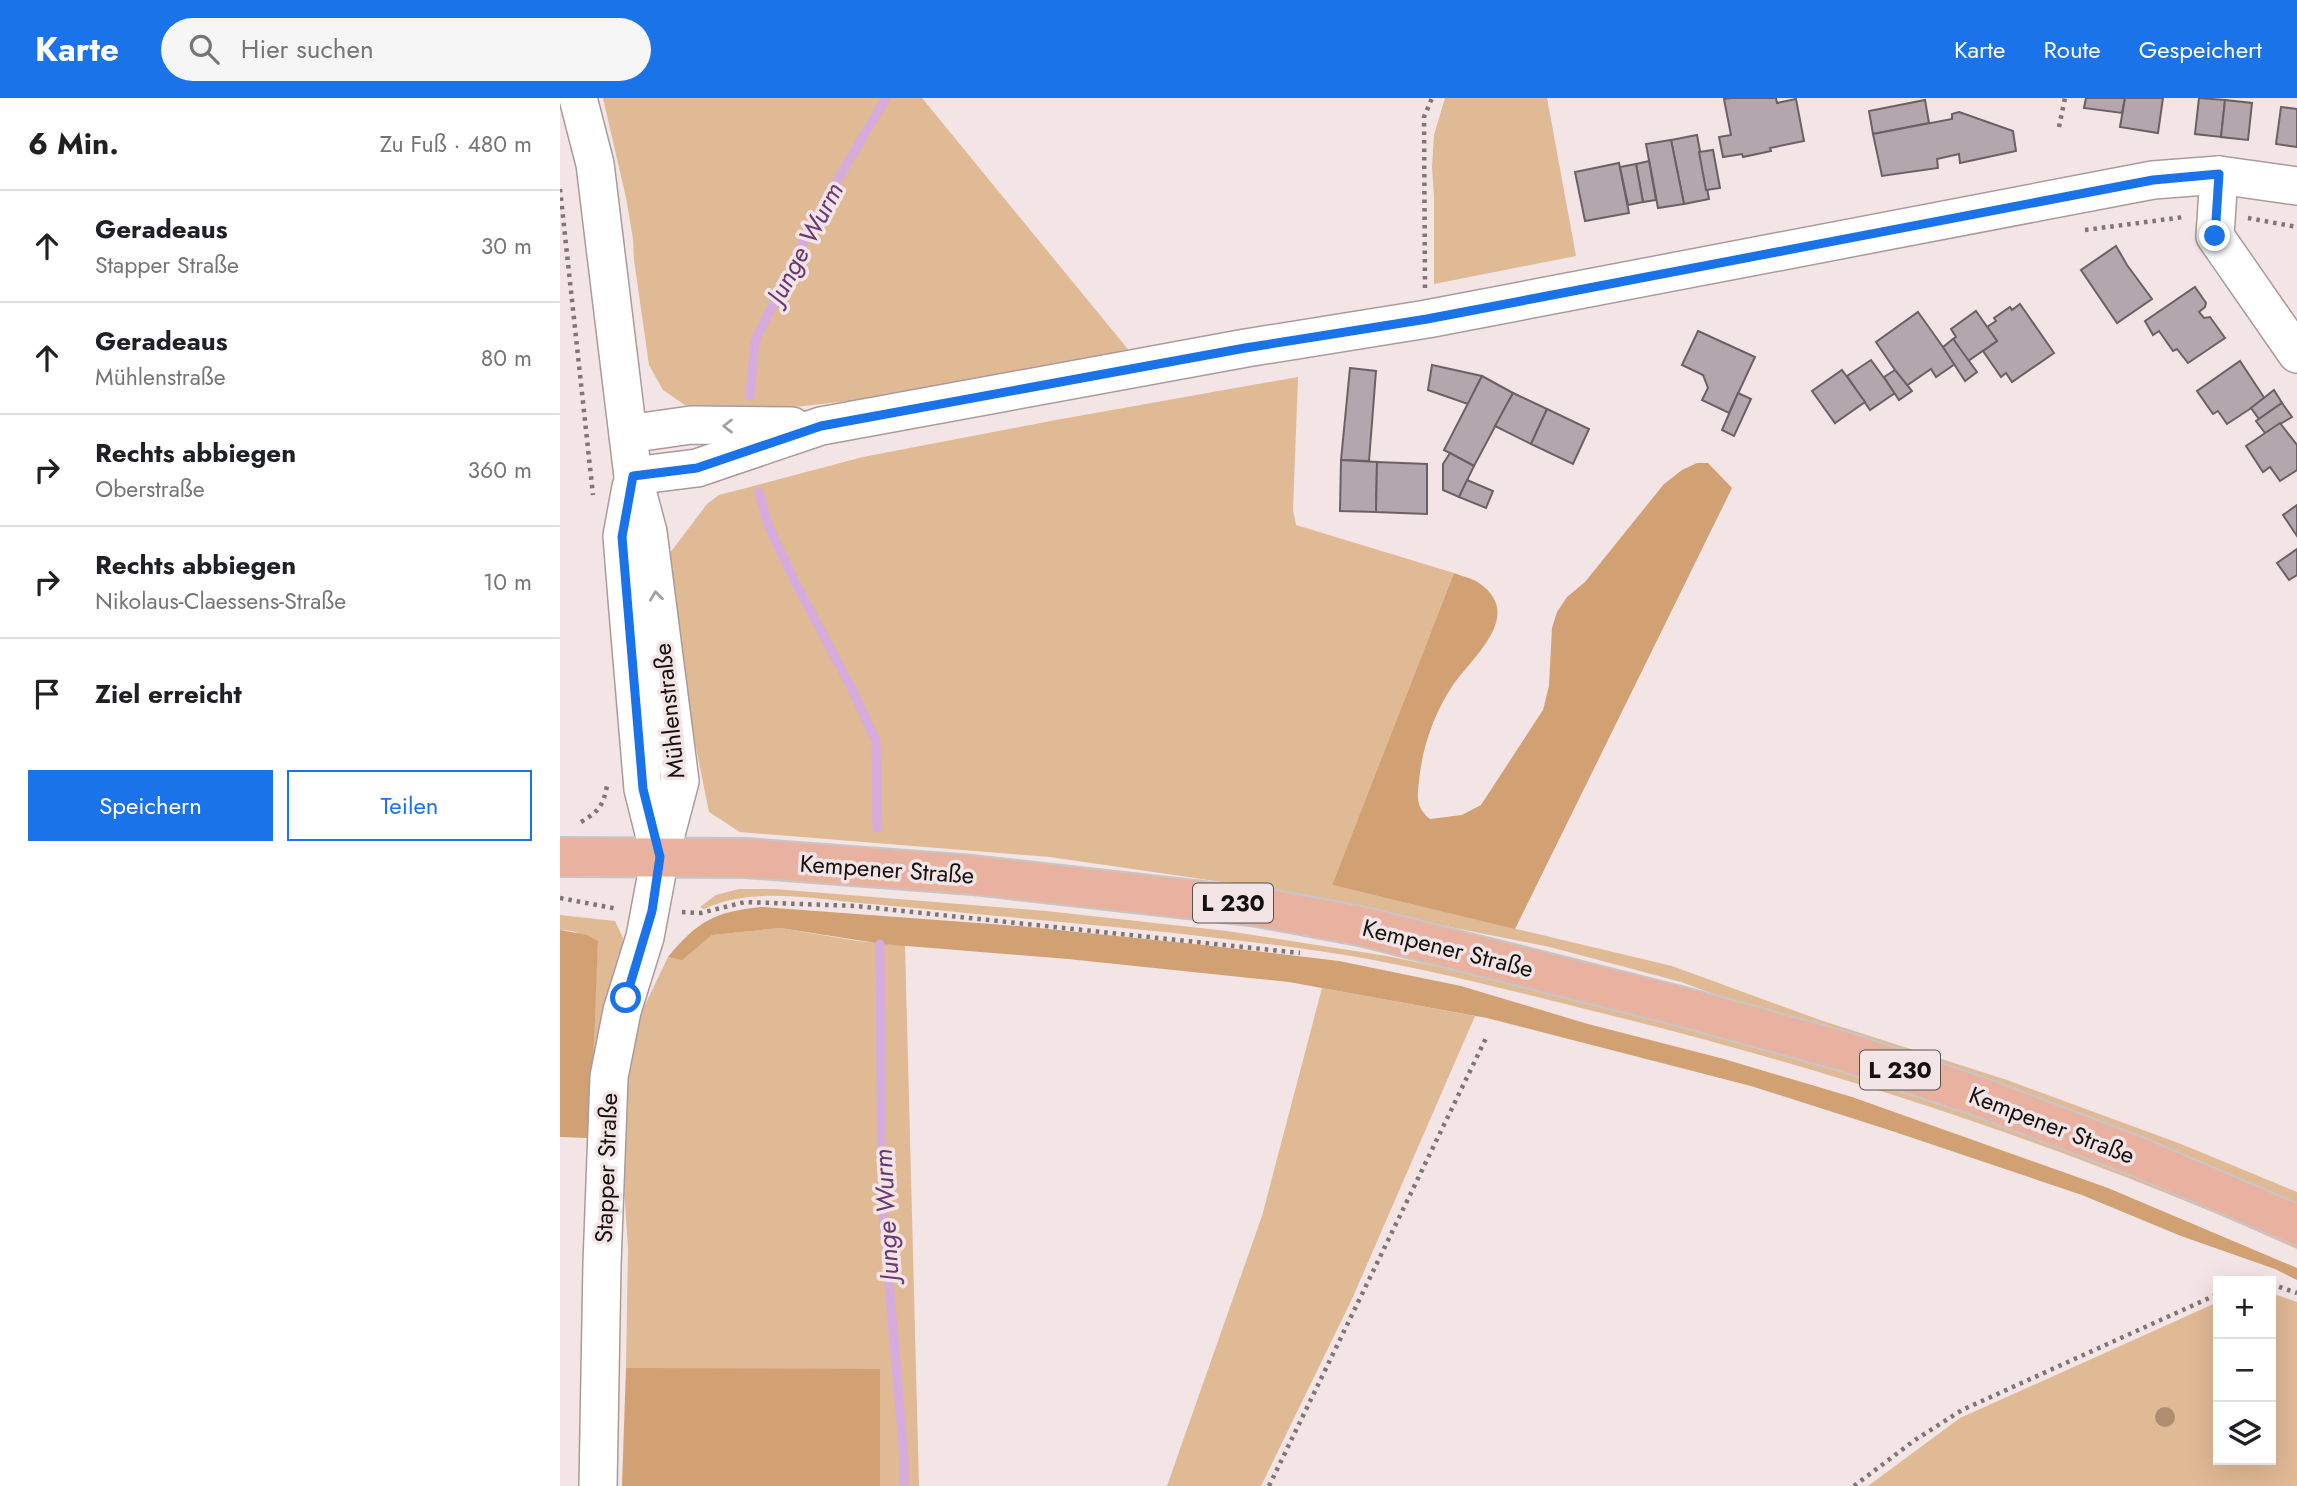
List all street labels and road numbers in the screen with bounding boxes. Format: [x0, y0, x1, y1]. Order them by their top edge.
street label: Mühlenstraße [644, 641, 694, 781]
street label: Kempener Straße [799, 845, 975, 893]
road number: L 230 [1193, 884, 1273, 922]
street label: Kempener Straße [1359, 910, 1537, 986]
road number: L 230 [1860, 1051, 1940, 1090]
street label: Kempener Straße [1964, 1077, 2140, 1173]
street label: Stapper Straße [586, 1092, 626, 1244]

